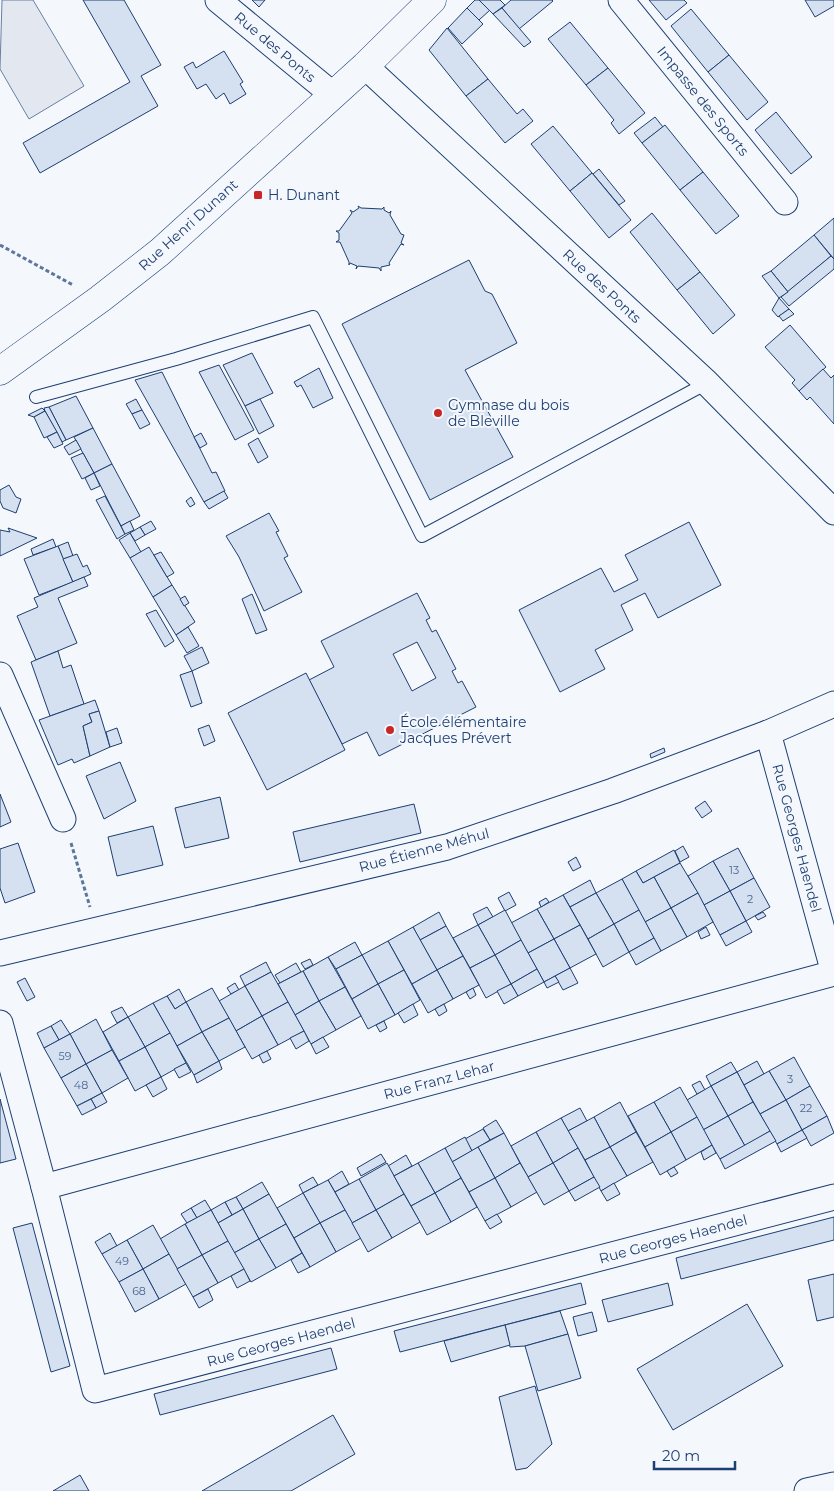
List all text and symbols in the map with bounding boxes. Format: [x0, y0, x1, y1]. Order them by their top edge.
street label: Rue des Ponts [231, 8, 319, 86]
street label: Impasse des Sports [653, 42, 753, 160]
street label: Rue Henri Dunant [135, 175, 242, 274]
place label: H. Dunant [268, 186, 340, 204]
marker: H. Dunant [252, 189, 264, 201]
street label: Rue des Ponts [559, 245, 645, 327]
place label: Gymnase du bois de Bleville [448, 396, 570, 430]
marker: Gymnase du bois de Bleville [432, 407, 444, 419]
place label: École élémentaire Jacques Prévert [399, 713, 526, 747]
marker: École élémentaire Jacques Prévert [384, 724, 396, 736]
street label: Rue Georges Haendel [769, 762, 825, 914]
street label: Rue Étienne Méhul [357, 824, 491, 876]
house number: 13 [729, 863, 739, 877]
house number: 2 [747, 892, 753, 906]
house number: 59 [59, 1049, 72, 1063]
street label: Rue Franz Lehar [382, 1056, 497, 1103]
house number: 3 [787, 1072, 793, 1086]
house number: 48 [74, 1078, 88, 1092]
house number: 22 [800, 1101, 812, 1115]
street label: Rue Georges Haendel [597, 1211, 749, 1267]
house number: 49 [115, 1254, 129, 1268]
house number: 68 [132, 1284, 146, 1298]
street label: Rue Georges Haendel [205, 1314, 357, 1370]
scale bar [654, 1438, 735, 1470]
text: 20 m [662, 1446, 700, 1465]

